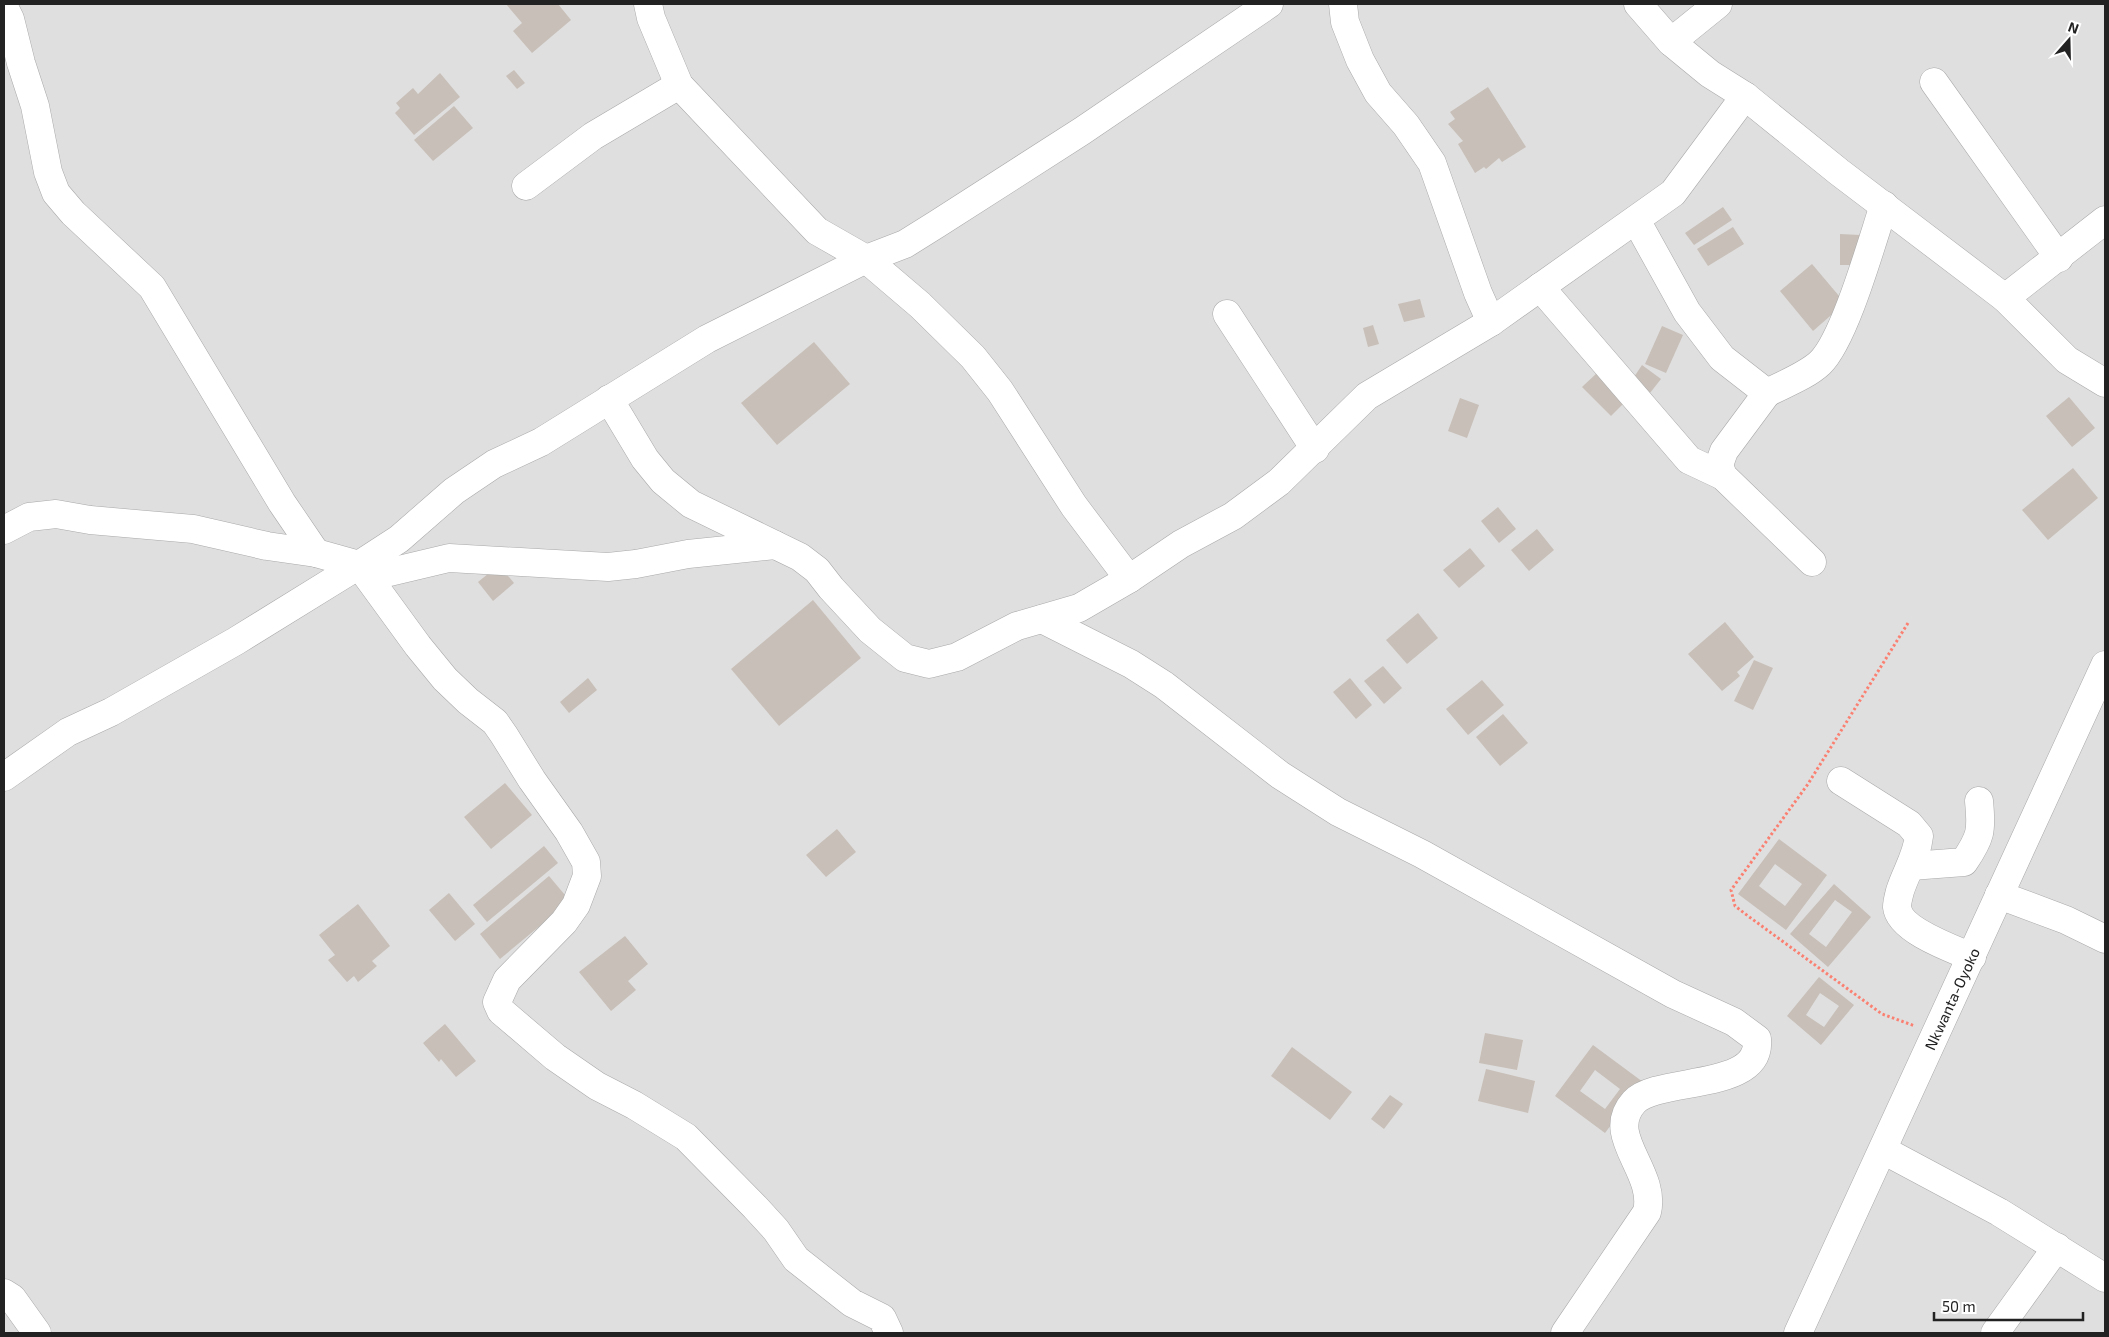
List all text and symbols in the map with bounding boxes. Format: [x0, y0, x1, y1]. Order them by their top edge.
north arrow [2044, 15, 2094, 65]
text: N [2066, 18, 2081, 37]
street label: Nkwanta-Oyoko [1920, 945, 1983, 1053]
scale bar [1934, 1290, 2083, 1322]
text: 50 m [1942, 1297, 1976, 1315]

